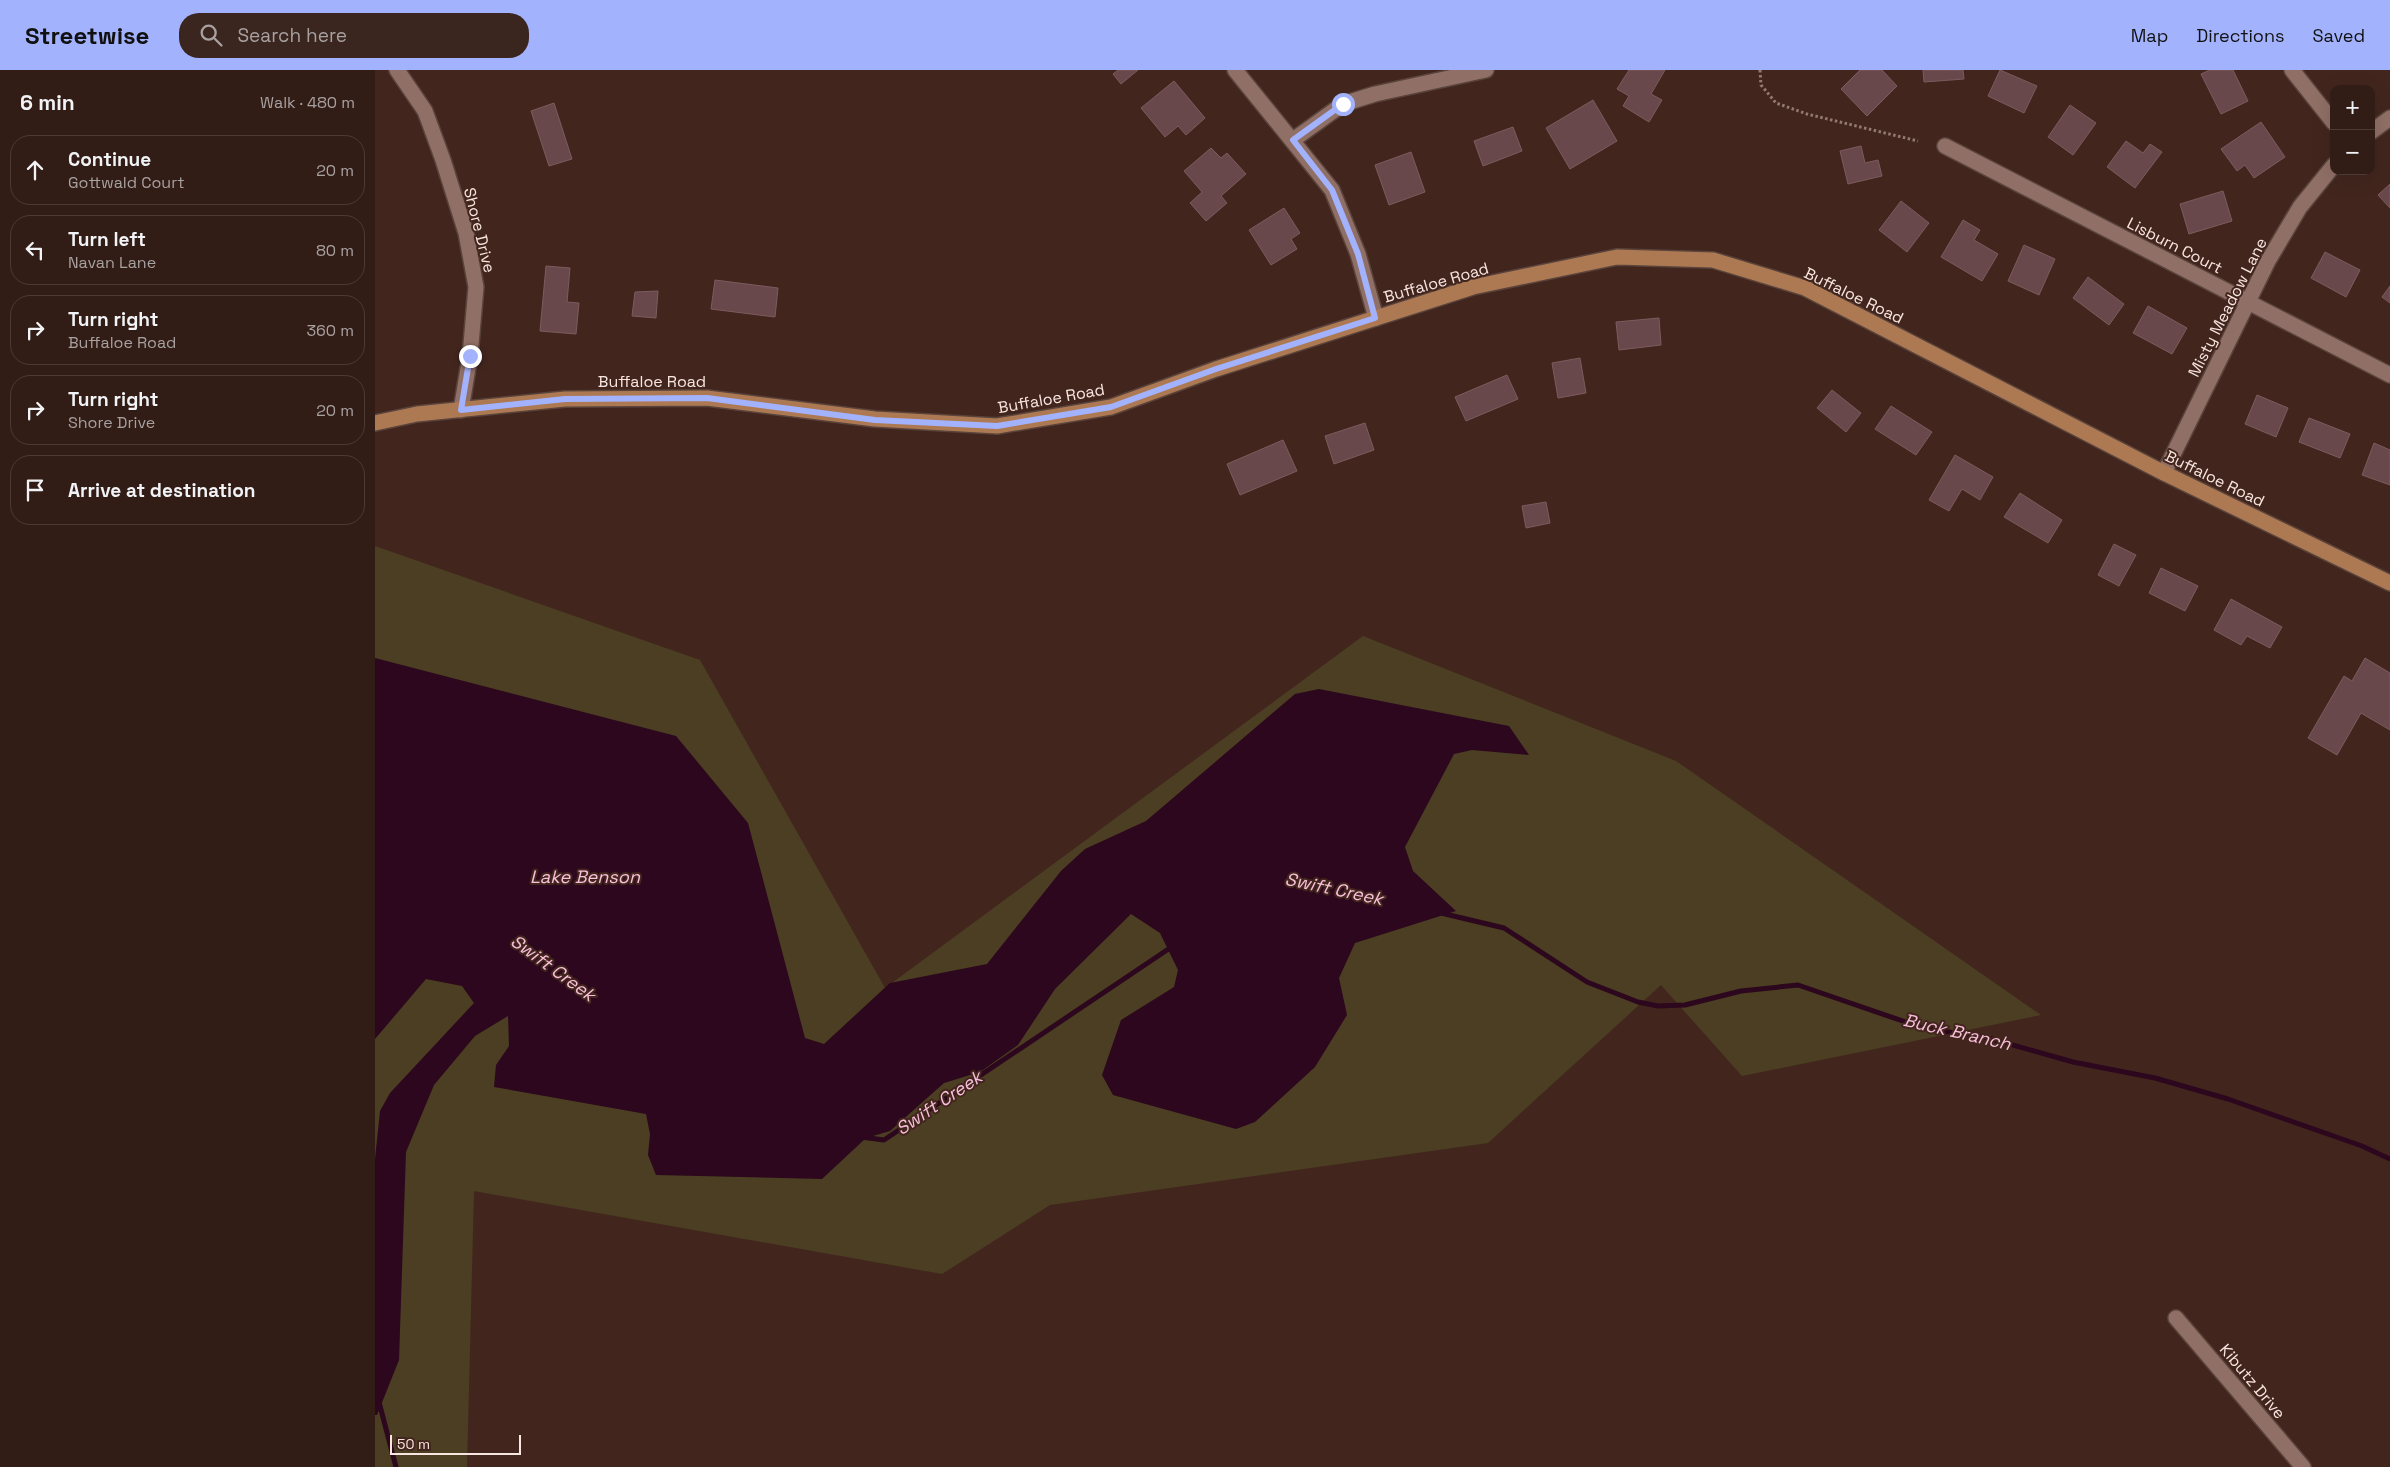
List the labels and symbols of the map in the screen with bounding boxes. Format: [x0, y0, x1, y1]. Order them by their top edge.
route start [1332, 93, 1355, 116]
street label: Shore Drive [459, 185, 500, 275]
street label: Lisburn Court [2123, 212, 2226, 279]
street label: Misty Meadow Lane [2183, 234, 2272, 380]
street label: Buffaloe Road [1381, 257, 1491, 307]
street label: Buffaloe Road [1801, 262, 1907, 329]
route end [459, 345, 482, 368]
street label: Buffaloe Road [598, 371, 706, 392]
street label: Buffaloe Road [996, 379, 1106, 418]
street label: Buffaloe Road [2162, 445, 2268, 512]
water label: Lake Benson [530, 865, 641, 888]
water label: Swift Creek [1283, 867, 1387, 911]
water label: Swift Creek [506, 929, 602, 1007]
water label: Buck Branch [1901, 1008, 2014, 1055]
water label: Swift Creek [891, 1064, 988, 1140]
street label: Kibutz Drive [2215, 1339, 2290, 1423]
scale bar [390, 1432, 521, 1455]

